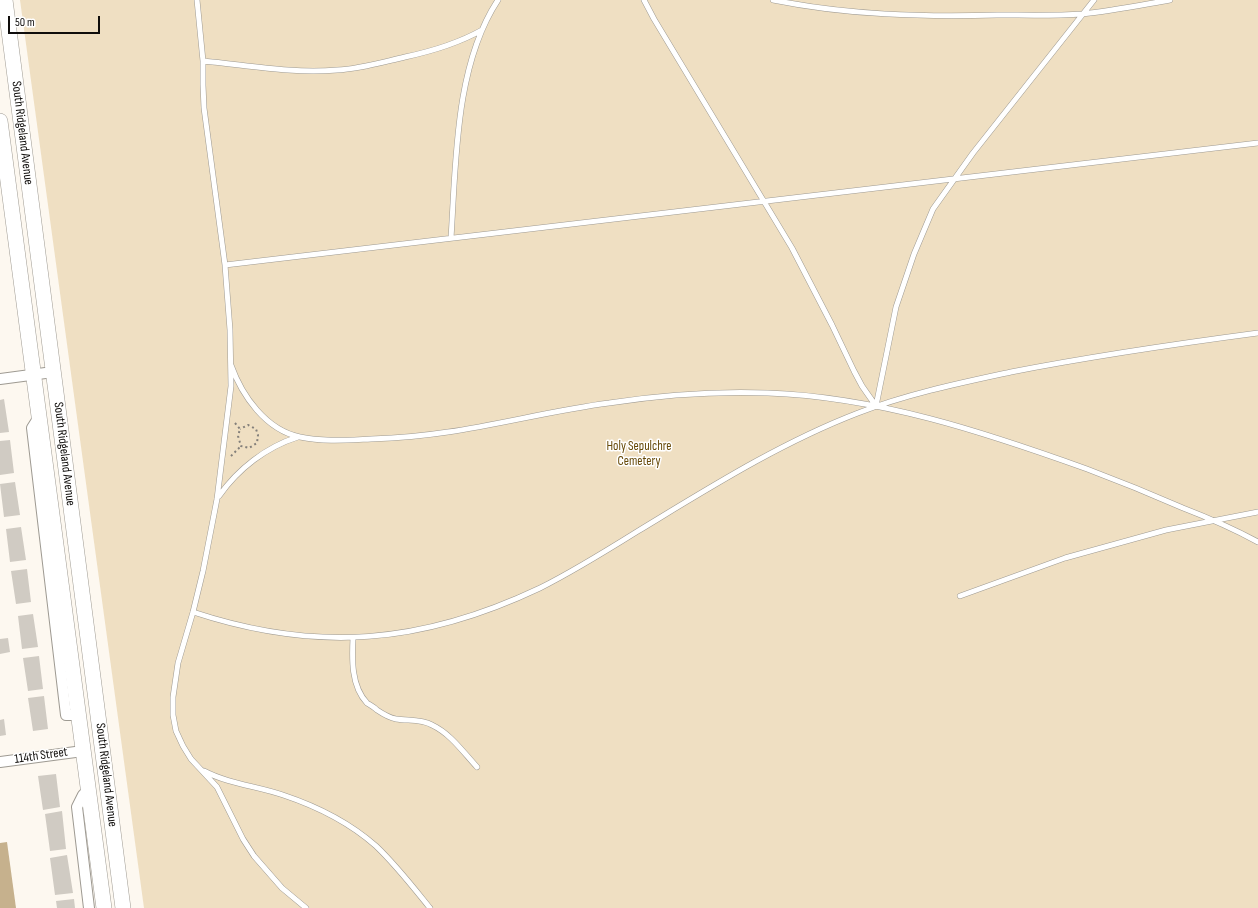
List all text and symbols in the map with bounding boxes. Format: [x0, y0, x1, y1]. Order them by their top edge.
scale bar [10, 8, 102, 34]
text: 50 m [15, 15, 35, 30]
street label: South Ridgeland Avenue [8, 80, 36, 186]
street label: South Ridgeland Avenue [50, 401, 78, 507]
park label: Holy Sepulchre Cemetery [606, 439, 672, 470]
street label: South Ridgeland Avenue [92, 722, 120, 828]
street label: 114th Street [13, 745, 69, 767]

